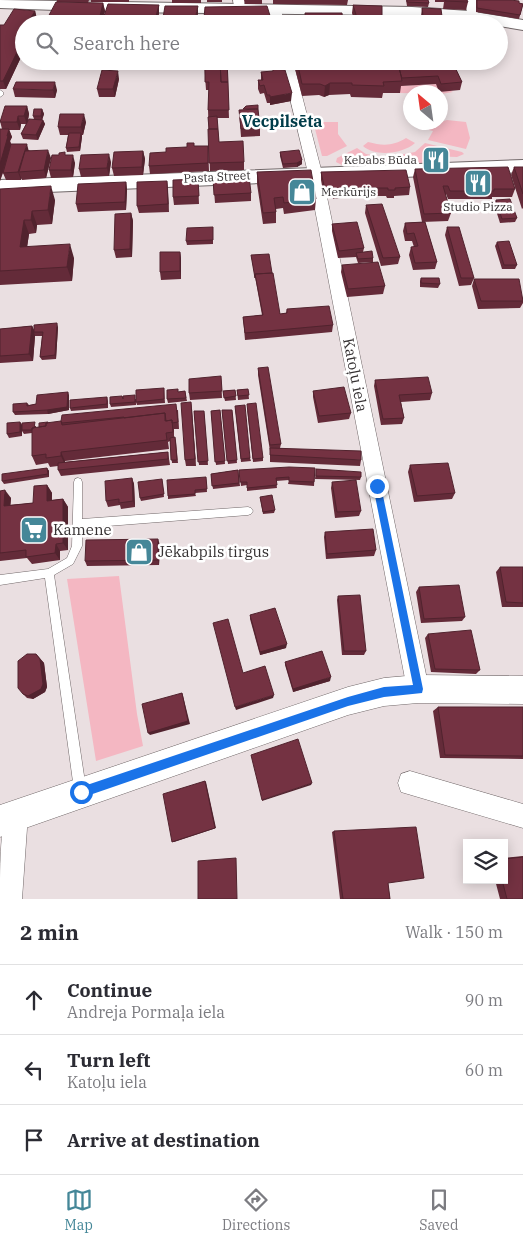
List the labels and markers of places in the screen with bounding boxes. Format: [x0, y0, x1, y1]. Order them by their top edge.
restaurant icon: Kebabs Būda [421, 145, 451, 175]
place label: Kebabs Būda [344, 152, 417, 167]
restaurant icon: Studio Pizza [463, 168, 493, 198]
shop icon: Merkūrijs [287, 177, 317, 207]
place label: Merkūrijs [321, 184, 376, 199]
place label: Studio Pizza [443, 199, 513, 214]
supermarket icon: Kamene [19, 515, 49, 545]
place label: Kamene [53, 520, 112, 539]
shop icon: Jēkabpils tirgus [124, 537, 154, 567]
place label: Jēkabpils tirgus [158, 542, 269, 561]

